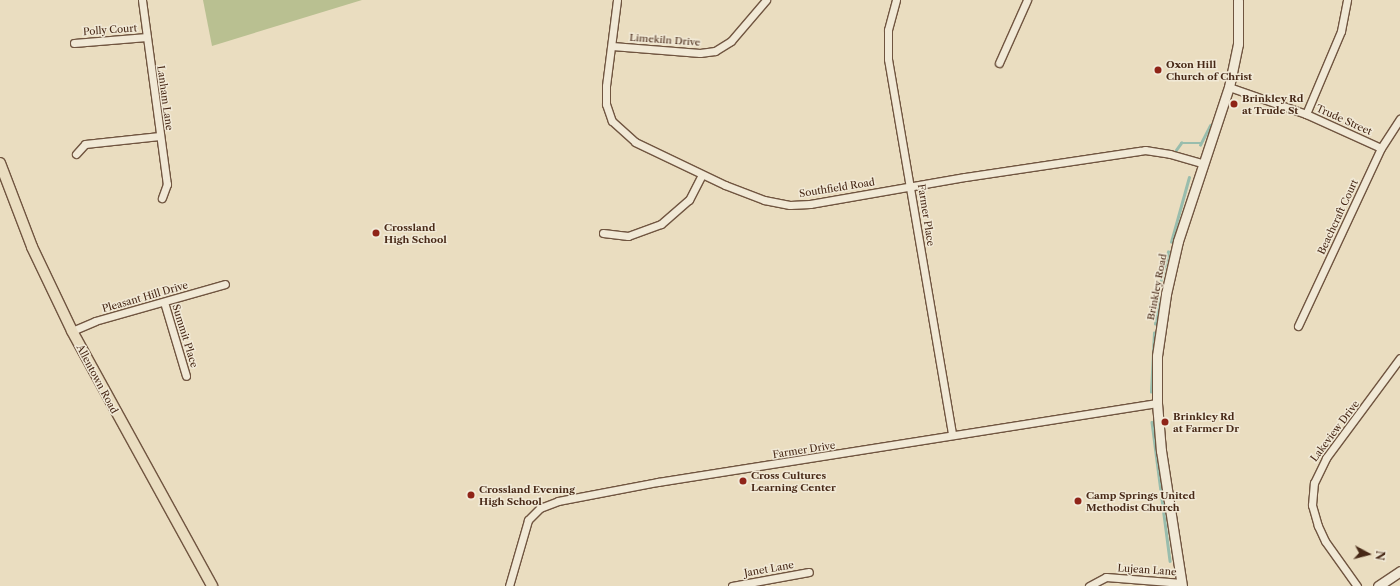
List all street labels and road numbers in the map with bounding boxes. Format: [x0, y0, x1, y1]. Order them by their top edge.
street label: Polly Court [82, 22, 138, 38]
street label: Limekiln Drive [629, 32, 701, 48]
street label: Lanham Lane [155, 65, 175, 131]
street label: Trude Street [1314, 102, 1374, 138]
street label: Southfield Road [798, 176, 876, 200]
street label: Beachcraft Court [1315, 178, 1361, 256]
street label: Farmer Place [915, 183, 937, 247]
street label: Brinkley Road [1145, 253, 1169, 321]
street label: Pleasant Hill Drive [101, 279, 189, 315]
street label: Summit Place [170, 303, 200, 369]
street label: Allentown Road [74, 342, 120, 416]
street label: Lakeview Drive [1308, 398, 1362, 464]
street label: Farmer Drive [772, 439, 836, 461]
street label: Janet Lane [743, 559, 795, 579]
street label: Lujean Lane [1117, 562, 1177, 578]

